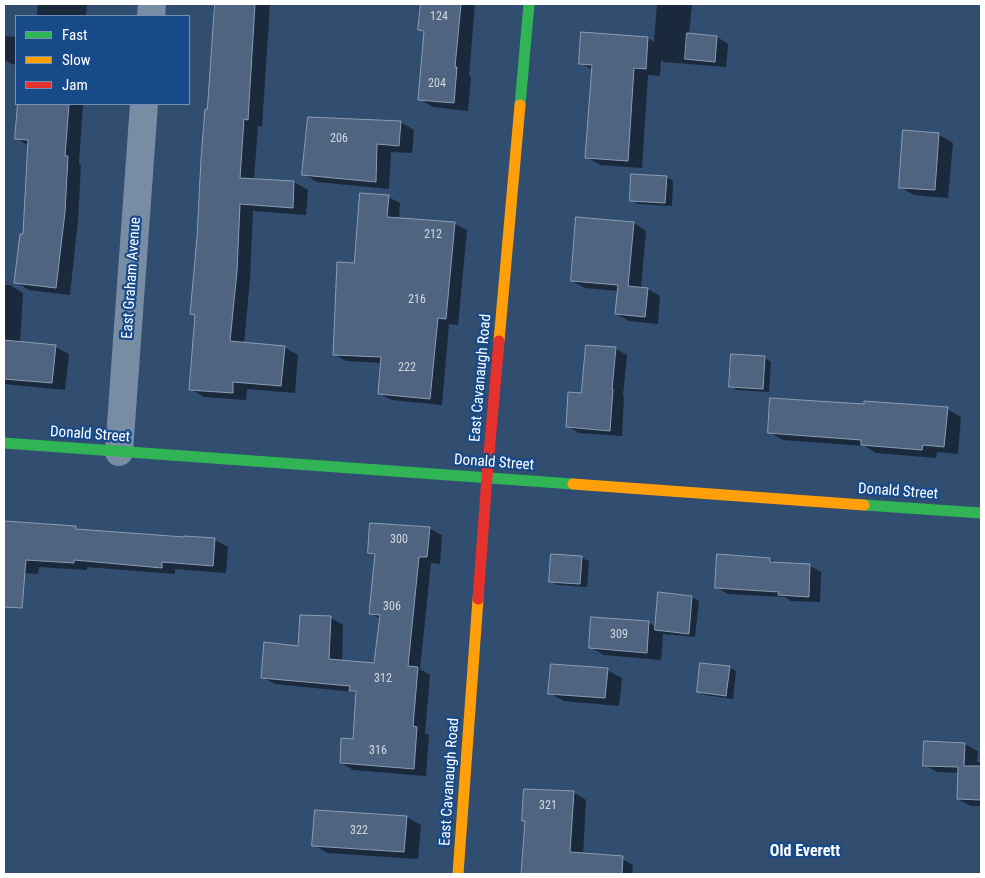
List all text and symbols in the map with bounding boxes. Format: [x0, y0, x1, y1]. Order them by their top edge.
house number: 124 [430, 10, 448, 24]
legend [15, 15, 190, 105]
text: Fast [62, 26, 87, 44]
text: Slow [62, 51, 91, 69]
text: Jam [62, 76, 88, 94]
house number: 204 [428, 77, 446, 91]
house number: 206 [330, 132, 348, 146]
street label: East Graham Avenue [119, 217, 145, 339]
house number: 212 [424, 228, 442, 242]
house number: 216 [408, 293, 426, 307]
street label: East Cavanaugh Road [466, 313, 496, 443]
house number: 222 [398, 361, 416, 375]
street label: Donald Street [49, 423, 131, 447]
street label: Donald Street [453, 451, 535, 475]
street label: Donald Street [857, 480, 939, 504]
house number: 300 [390, 533, 408, 547]
house number: 306 [383, 600, 401, 614]
house number: 309 [610, 628, 628, 642]
house number: 312 [374, 672, 392, 686]
street label: East Cavanaugh Road [437, 717, 463, 847]
house number: 316 [369, 744, 387, 758]
house number: 321 [539, 799, 557, 813]
house number: 322 [350, 824, 368, 838]
district label: Old Everett [770, 842, 840, 862]

